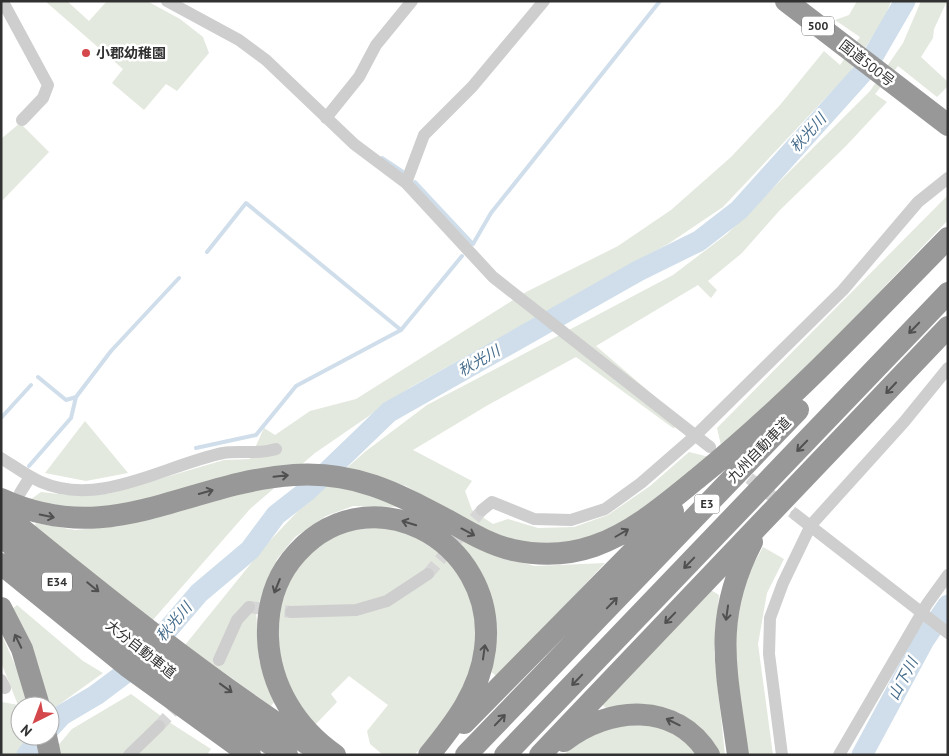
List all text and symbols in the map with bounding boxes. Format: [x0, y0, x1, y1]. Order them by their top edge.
road number: 500 [802, 16, 834, 36]
street label: 国道500号 [836, 36, 898, 90]
place label: 小郡幼稚園 [96, 44, 166, 62]
marker: 小郡幼稚園 [80, 47, 92, 59]
water label: 秋光川 [786, 108, 831, 156]
one-way arrow [908, 322, 920, 335]
water label: 秋光川 [455, 340, 505, 380]
one-way arrow [885, 382, 897, 395]
street label: 九州自動車道 [723, 414, 795, 486]
one-way arrow [796, 440, 808, 452]
one-way arrow [273, 471, 289, 481]
one-way arrow [197, 487, 213, 497]
road number: E3 [694, 494, 720, 514]
one-way arrow [39, 511, 55, 521]
one-way arrow [402, 517, 418, 527]
one-way arrow [615, 527, 629, 537]
one-way arrow [460, 528, 475, 537]
one-way arrow [683, 557, 695, 569]
road number: E34 [42, 572, 72, 592]
one-way arrow [271, 578, 281, 593]
one-way arrow [86, 581, 99, 592]
one-way arrow [606, 596, 618, 609]
water label: 秋光川 [152, 597, 197, 645]
one-way arrow [722, 604, 732, 620]
one-way arrow [664, 611, 676, 624]
street label: 大分自動車道 [102, 616, 180, 682]
one-way arrow [13, 634, 23, 649]
one-way arrow [479, 644, 489, 660]
water label: 山下川 [884, 653, 922, 703]
one-way arrow [571, 674, 583, 686]
one-way arrow [219, 683, 233, 693]
north arrow [10, 696, 60, 746]
one-way arrow [493, 714, 505, 726]
one-way arrow [666, 717, 681, 727]
text: N [17, 721, 36, 740]

